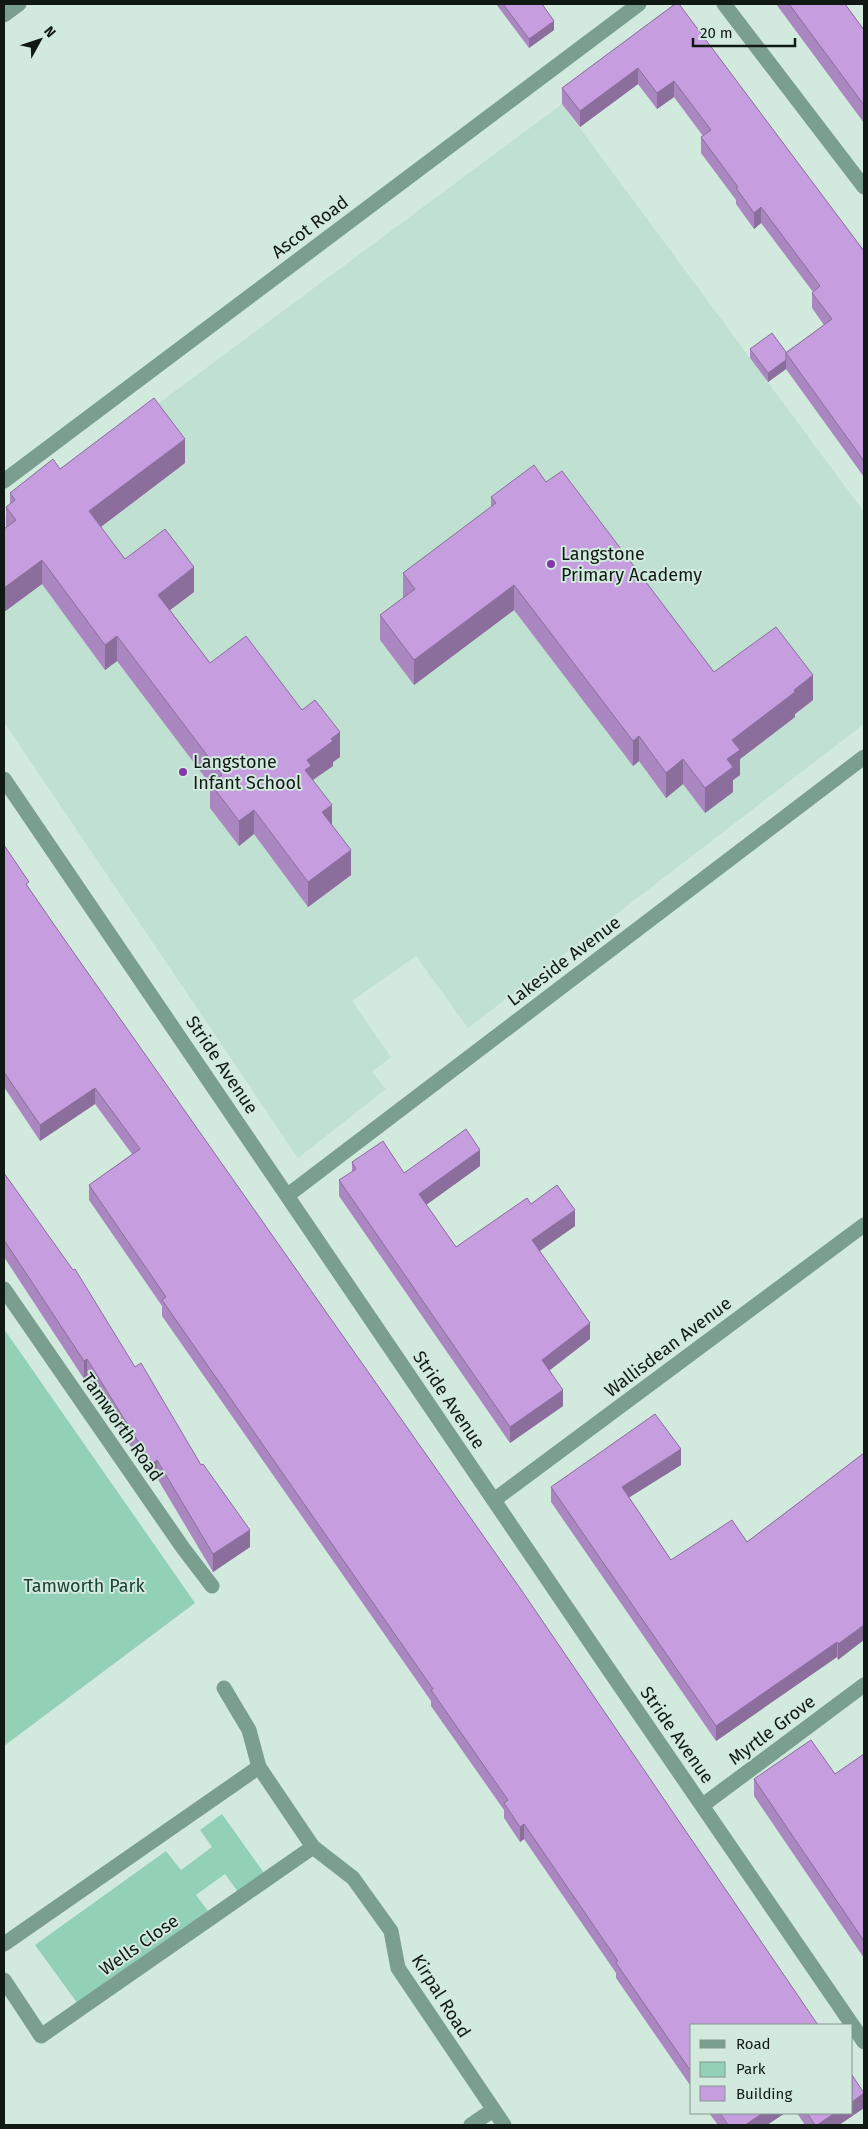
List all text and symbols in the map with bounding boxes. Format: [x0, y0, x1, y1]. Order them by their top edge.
north arrow [15, 15, 65, 65]
scale bar [693, 15, 796, 47]
text: N [40, 23, 59, 41]
text: 20 m [700, 24, 733, 42]
street label: Ascot Road [267, 191, 353, 263]
place label: Langstone Primary Academy [561, 543, 702, 586]
marker: Langstone Primary Academy [545, 558, 557, 570]
place label: Langstone Infant School [193, 751, 301, 794]
marker: Langstone Infant School [177, 766, 189, 778]
street label: Lakeside Avenue [503, 911, 625, 1011]
street label: Stride Avenue [181, 1012, 263, 1118]
street label: Wallisdean Avenue [600, 1292, 736, 1402]
street label: Stride Avenue [408, 1347, 490, 1453]
street label: Tamworth Road [76, 1369, 168, 1485]
park label: Tamworth Park [23, 1575, 145, 1597]
street label: Stride Avenue [635, 1682, 719, 1788]
street label: Myrtle Grove [724, 1690, 820, 1770]
street label: Wells Close [95, 1910, 183, 1980]
street label: Kirpal Road [407, 1950, 475, 2042]
legend [690, 2024, 853, 2114]
text: Road [736, 2035, 771, 2053]
text: Park [736, 2060, 766, 2078]
text: Building [736, 2085, 792, 2103]

